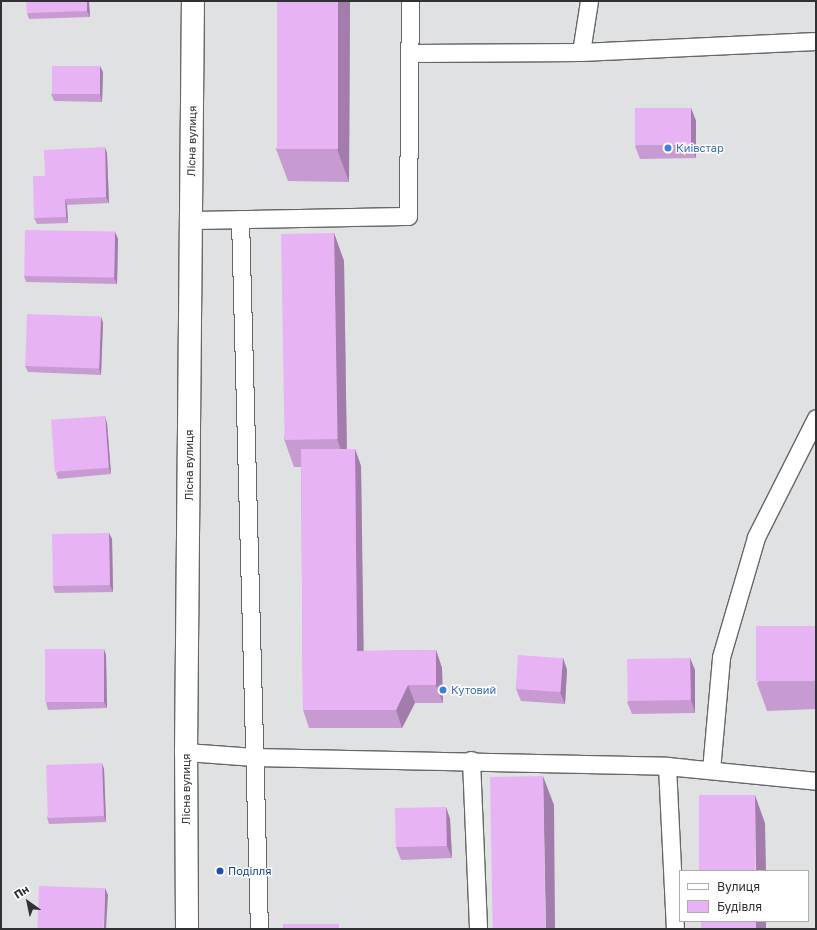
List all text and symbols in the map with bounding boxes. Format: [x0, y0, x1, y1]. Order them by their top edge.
street label: Лісна вулиця [185, 106, 199, 176]
place label: Киівстар [676, 141, 724, 155]
marker: Киівстар [663, 143, 673, 153]
street label: Лісна вулиця [182, 430, 196, 500]
place label: Кутовий [451, 683, 496, 697]
marker: Кутовий [438, 685, 448, 695]
street label: Лісна вулиця [179, 754, 193, 824]
place label: Поділля [228, 864, 271, 878]
marker: Поділля [215, 866, 225, 876]
legend [679, 870, 809, 922]
text: Вулиця [717, 879, 760, 894]
north arrow [8, 882, 48, 922]
text: Пн [11, 882, 31, 901]
text: Будівля [717, 899, 762, 914]

